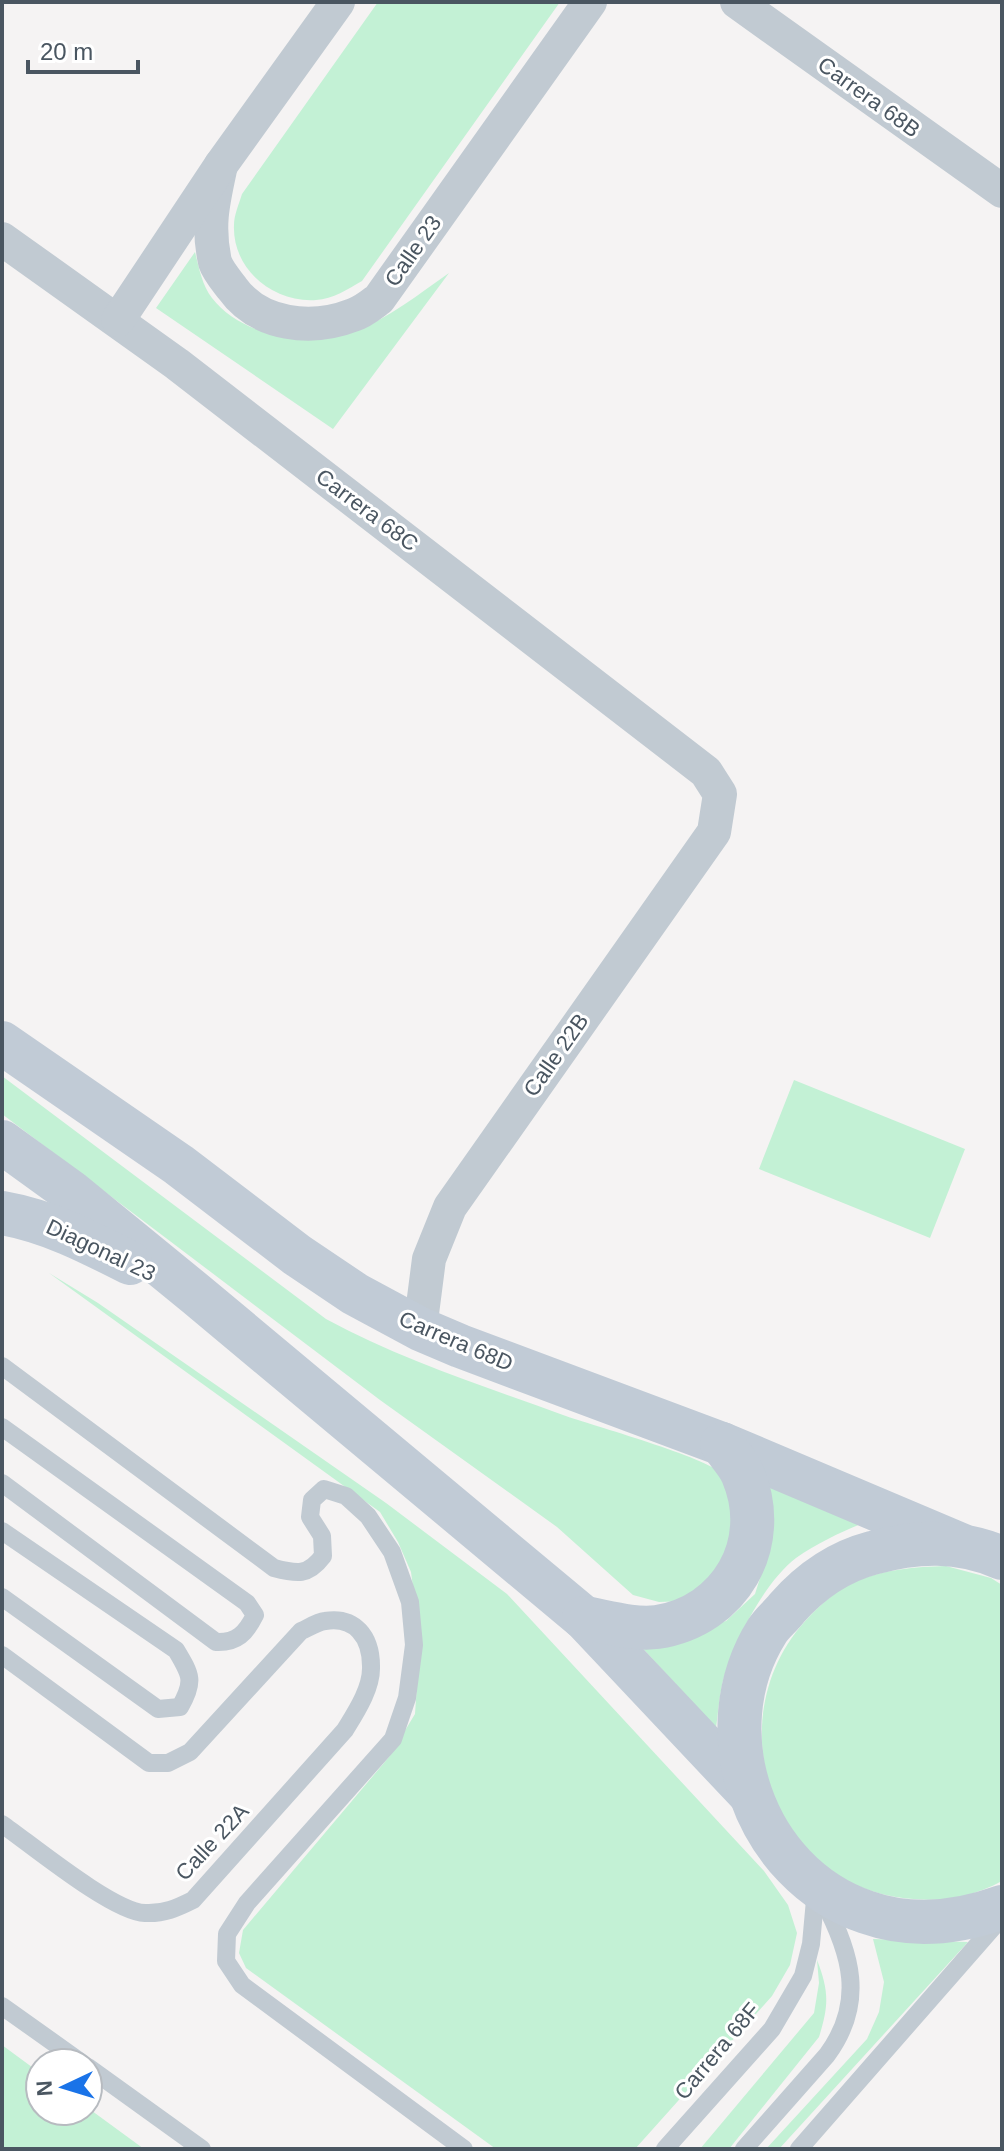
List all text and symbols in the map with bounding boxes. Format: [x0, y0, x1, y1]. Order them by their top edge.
scale bar [28, 24, 138, 74]
text: 20 m [40, 38, 93, 65]
street label: Carrera 68B [813, 52, 925, 142]
street label: Calle 23 [380, 211, 446, 291]
street label: Carrera 68C [311, 464, 423, 556]
street label: Calle 22B [518, 1009, 594, 1101]
street label: Diagonal 23 [43, 1214, 159, 1286]
street label: Carrera 68D [395, 1306, 517, 1376]
street label: Calle 22A [170, 1798, 254, 1885]
street label: Carrera 68F [669, 1998, 765, 2104]
north arrow [24, 2047, 104, 2127]
text: N [32, 2080, 58, 2097]

